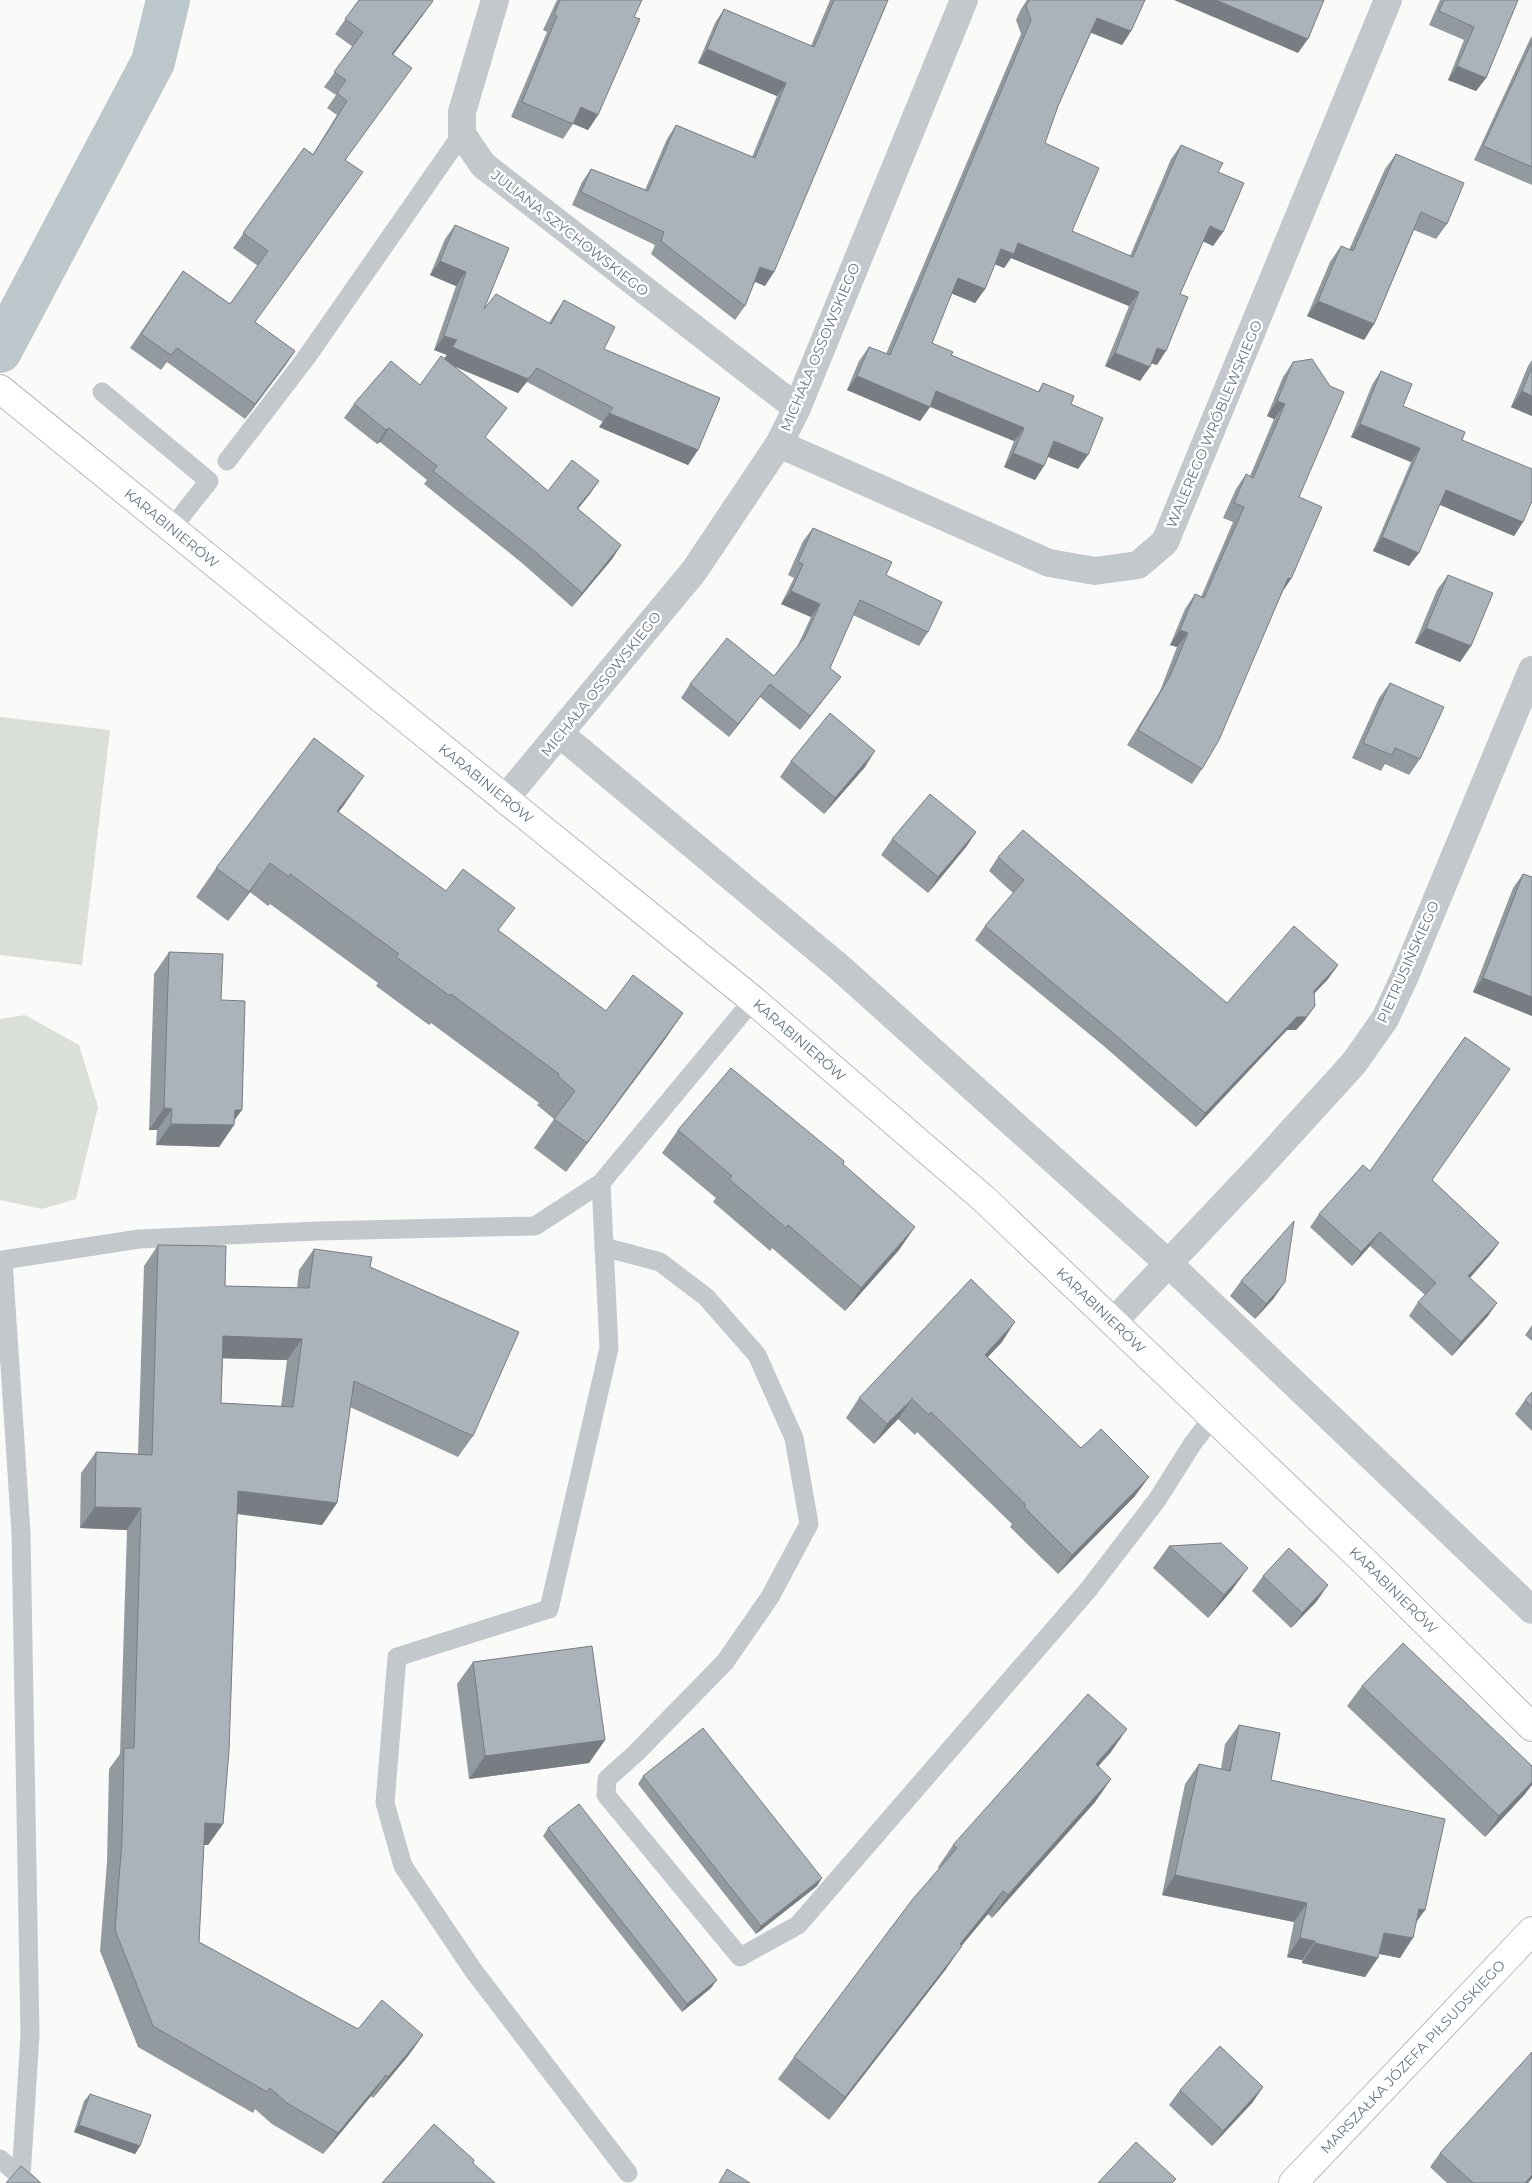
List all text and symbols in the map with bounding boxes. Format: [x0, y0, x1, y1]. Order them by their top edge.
street label: JULIANA SZYCHOWSKIEGO [487, 165, 652, 300]
street label: MICHAŁA OSSOWSKIEGO [776, 260, 864, 434]
street label: WALEREGO WRÓBLEWSKIEGO [1162, 317, 1266, 530]
street label: KARABINIERÓW [121, 484, 223, 572]
street label: MICHAŁA OSSOWSKIEGO [537, 608, 665, 760]
street label: KARABINIERÓW [435, 740, 537, 827]
street label: PIETRUSIŃSKIEGO [1373, 898, 1443, 1026]
street label: KARABINIERÓW [749, 995, 850, 1085]
street label: KARABINIERÓW [1052, 1264, 1150, 1357]
street label: KARABINIERÓW [1346, 1543, 1442, 1638]
street label: MARSZAŁKA JÓZEFA PIŁSUDSKIEGO [1317, 1956, 1509, 2158]

